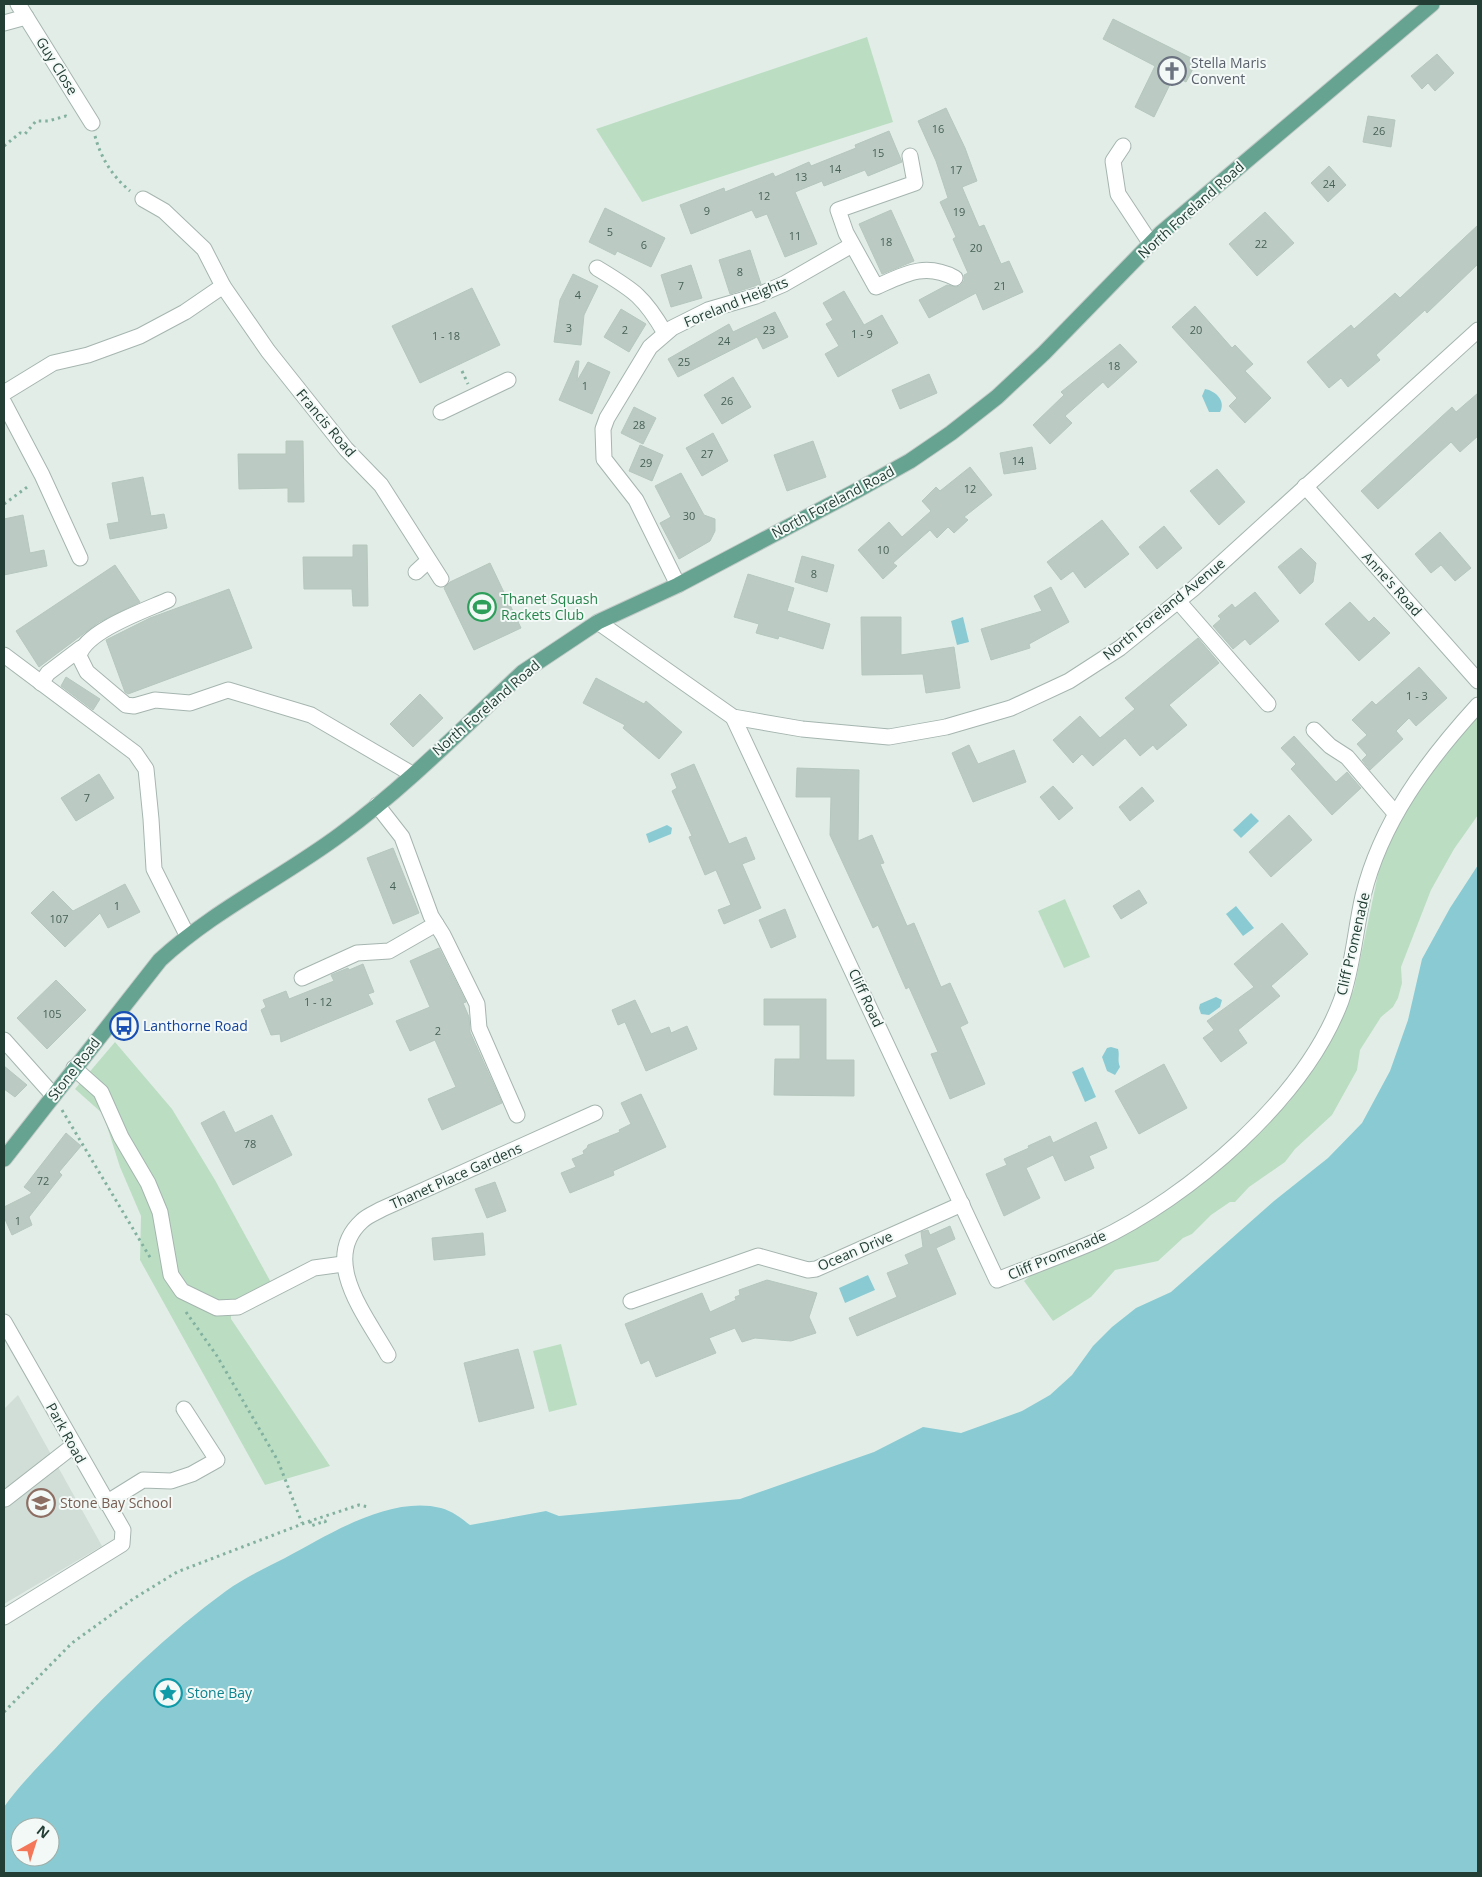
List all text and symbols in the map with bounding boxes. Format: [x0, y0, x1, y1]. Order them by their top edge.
street label: Guy Close [32, 33, 83, 98]
place label: Stella Maris Convent [1191, 53, 1267, 88]
church icon: Stella Maris Convent [1157, 56, 1187, 86]
house number: 16 [932, 121, 944, 136]
house number: 26 [1373, 123, 1385, 138]
house number: 15 [872, 145, 884, 160]
street label: North Foreland Road [1134, 157, 1248, 262]
house number: 14 [829, 161, 842, 176]
house number: 17 [950, 162, 962, 177]
house number: 13 [795, 169, 807, 184]
house number: 24 [1323, 176, 1336, 191]
house number: 12 [758, 188, 770, 203]
house number: 9 [704, 203, 710, 218]
house number: 19 [953, 204, 965, 219]
house number: 5 [607, 224, 613, 239]
house number: 11 [789, 228, 801, 243]
house number: 18 [880, 234, 892, 249]
house number: 22 [1255, 236, 1267, 251]
house number: 6 [641, 237, 647, 252]
house number: 20 [970, 240, 982, 255]
house number: 8 [737, 264, 743, 279]
street label: Foreland Heights [681, 272, 791, 331]
house number: 7 [678, 278, 684, 293]
house number: 21 [994, 278, 1006, 293]
house number: 4 [575, 287, 582, 302]
house number: 3 [566, 320, 572, 335]
house number: 2 [622, 322, 628, 337]
house number: 23 [763, 322, 775, 337]
house number: 20 [1190, 322, 1202, 337]
house number: 1 - 9 [851, 326, 873, 341]
house number: 1 - 18 [432, 328, 460, 343]
house number: 24 [718, 333, 731, 348]
house number: 25 [678, 354, 690, 369]
house number: 18 [1108, 358, 1120, 373]
house number: 1 [582, 378, 588, 393]
street label: Francis Road [292, 385, 360, 461]
house number: 26 [721, 393, 733, 408]
house number: 28 [633, 417, 645, 432]
house number: 27 [701, 446, 713, 461]
house number: 14 [1012, 453, 1025, 468]
house number: 29 [640, 455, 652, 470]
street label: North Foreland Road [768, 461, 898, 542]
house number: 12 [964, 481, 976, 496]
house number: 30 [683, 508, 695, 523]
house number: 10 [877, 542, 889, 557]
street label: Anne's Road [1358, 547, 1426, 620]
street label: North Foreland Avenue [1099, 553, 1229, 664]
house number: 8 [811, 566, 817, 581]
place label: Thanet Squash Rackets Club [501, 589, 598, 624]
sports icon: Thanet Squash Rackets Club [467, 592, 497, 622]
street label: North Foreland Road [428, 656, 543, 760]
house number: 1 - 3 [1406, 688, 1428, 703]
house number: 7 [84, 790, 90, 805]
house number: 4 [390, 878, 397, 893]
street label: Cliff Promenade [1331, 890, 1374, 997]
house number: 1 [114, 898, 120, 913]
house number: 107 [50, 911, 68, 926]
street label: Cliff Road [845, 966, 888, 1030]
house number: 1 - 12 [304, 994, 332, 1009]
house number: 105 [43, 1006, 61, 1021]
bus stop icon: Lanthorne Road [109, 1011, 139, 1041]
place label: Lanthorne Road [143, 1016, 248, 1035]
house number: 2 [435, 1023, 441, 1038]
street label: Stone Road [43, 1033, 104, 1104]
house number: 78 [244, 1136, 256, 1151]
street label: Thanet Place Gardens [387, 1138, 525, 1213]
house number: 72 [37, 1173, 49, 1188]
house number: 1 [15, 1213, 21, 1228]
street label: Cliff Promenade [1005, 1225, 1109, 1284]
street label: Ocean Drive [814, 1226, 895, 1275]
street label: Park Road [42, 1399, 91, 1466]
school or university icon: Stone Bay School [26, 1488, 56, 1518]
place label: Stone Bay School [60, 1493, 172, 1512]
place icon: Stone Bay [153, 1678, 183, 1708]
place label: Stone Bay [187, 1683, 253, 1702]
north arrow [10, 1817, 60, 1867]
text: N [33, 1821, 54, 1842]

